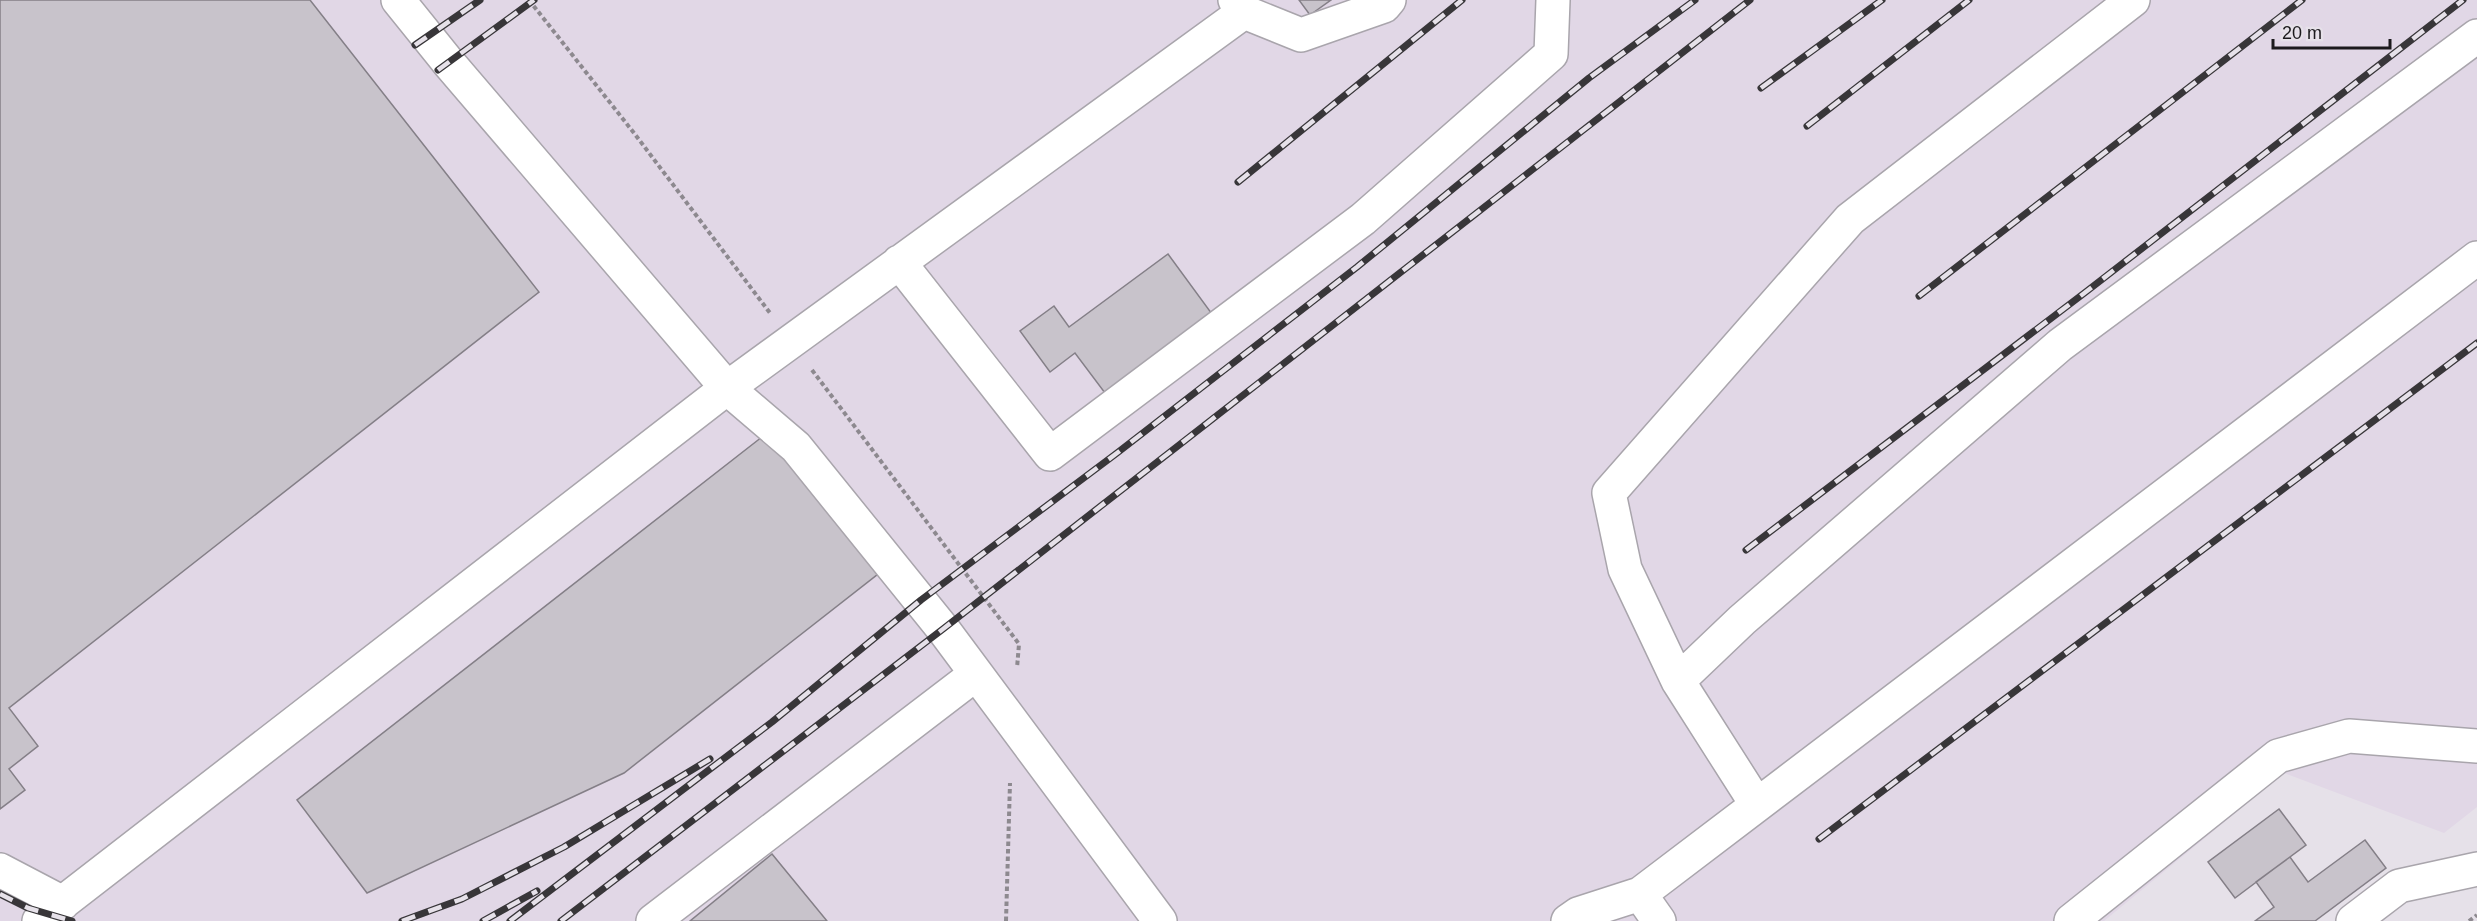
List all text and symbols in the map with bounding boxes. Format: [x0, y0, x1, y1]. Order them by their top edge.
scale bar [2273, 12, 2390, 50]
text: 20 m [2282, 23, 2322, 43]

